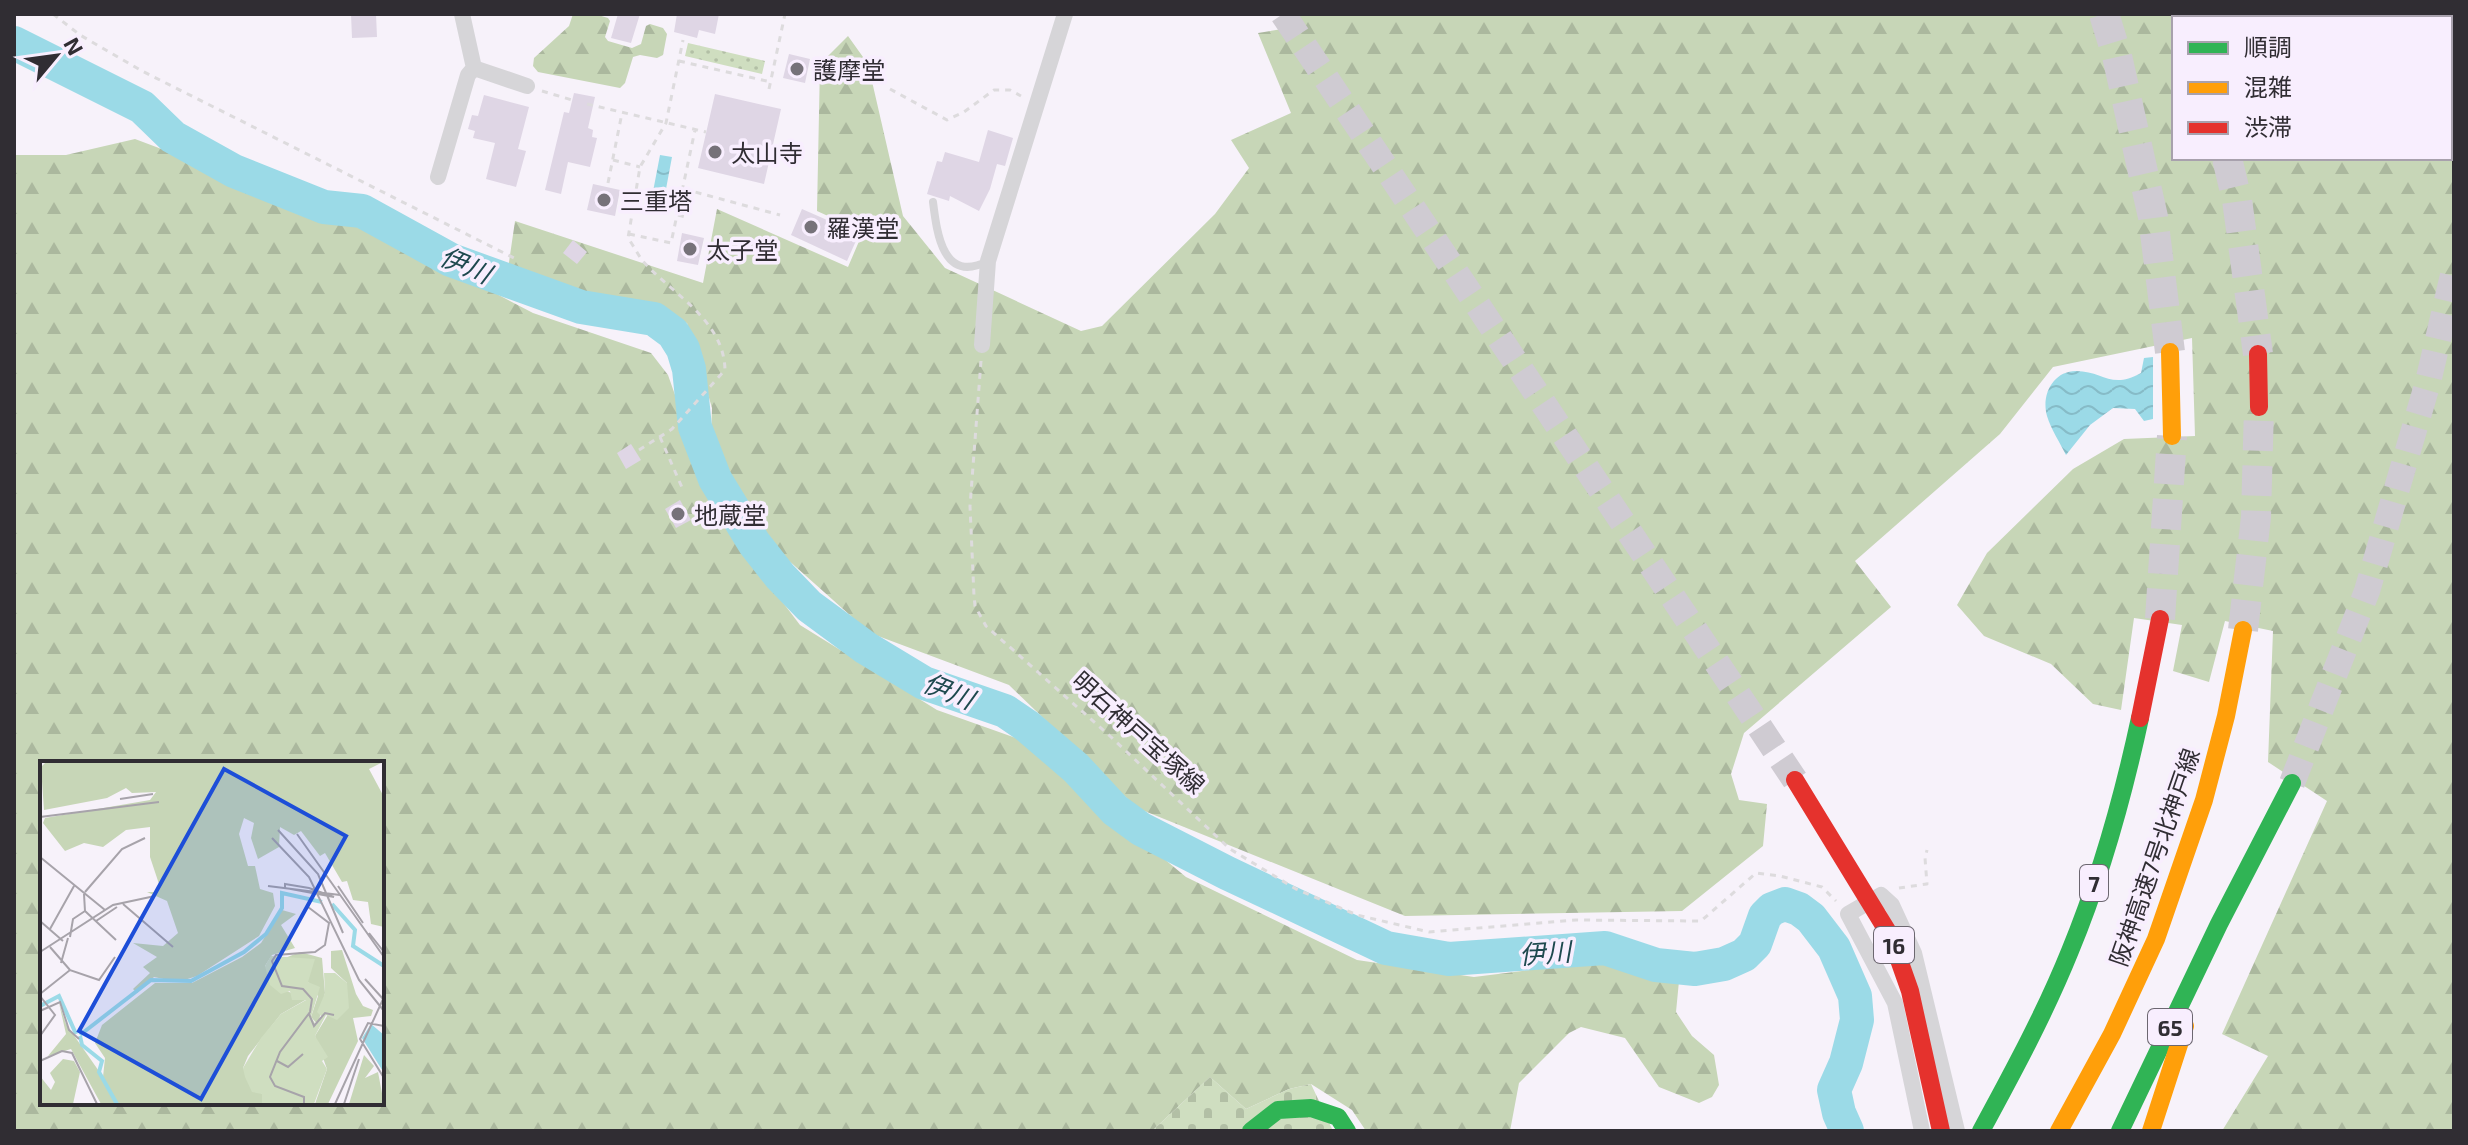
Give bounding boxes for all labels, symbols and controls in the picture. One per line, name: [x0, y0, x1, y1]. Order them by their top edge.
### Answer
north arrow: [16, 16, 96, 96]
legend: [2172, 16, 2452, 160]
text: 順調: [2244, 32, 2292, 61]
text: N: [59, 33, 90, 59]
place label: 護摩堂: [813, 55, 885, 84]
marker: 護摩堂: [788, 60, 806, 78]
text: 混雑: [2244, 72, 2292, 101]
text: 渋滞: [2244, 112, 2292, 141]
place label: 太山寺: [731, 138, 803, 167]
marker: 太山寺: [706, 143, 724, 161]
place label: 三重塔: [620, 186, 692, 215]
marker: 三重塔: [595, 191, 613, 209]
place label: 羅漢堂: [827, 213, 899, 242]
marker: 羅漢堂: [802, 218, 820, 236]
place label: 太子堂: [706, 235, 778, 264]
water label: 伊川: [436, 240, 499, 290]
marker: 太子堂: [681, 240, 699, 258]
place label: 地蔵堂: [694, 500, 766, 529]
marker: 地蔵堂: [669, 505, 687, 523]
street label: 明石神戸宝塚線: [1067, 665, 1211, 799]
water label: 伊川: [919, 666, 982, 715]
street label: 阪神高速7号北神戸線: [2103, 744, 2205, 970]
inset map: [40, 761, 384, 1105]
road number: 7: [2080, 865, 2108, 901]
road number: 16: [1874, 927, 1914, 963]
water label: 伊川: [1518, 935, 1575, 969]
road number: 65: [2148, 1009, 2192, 1045]

